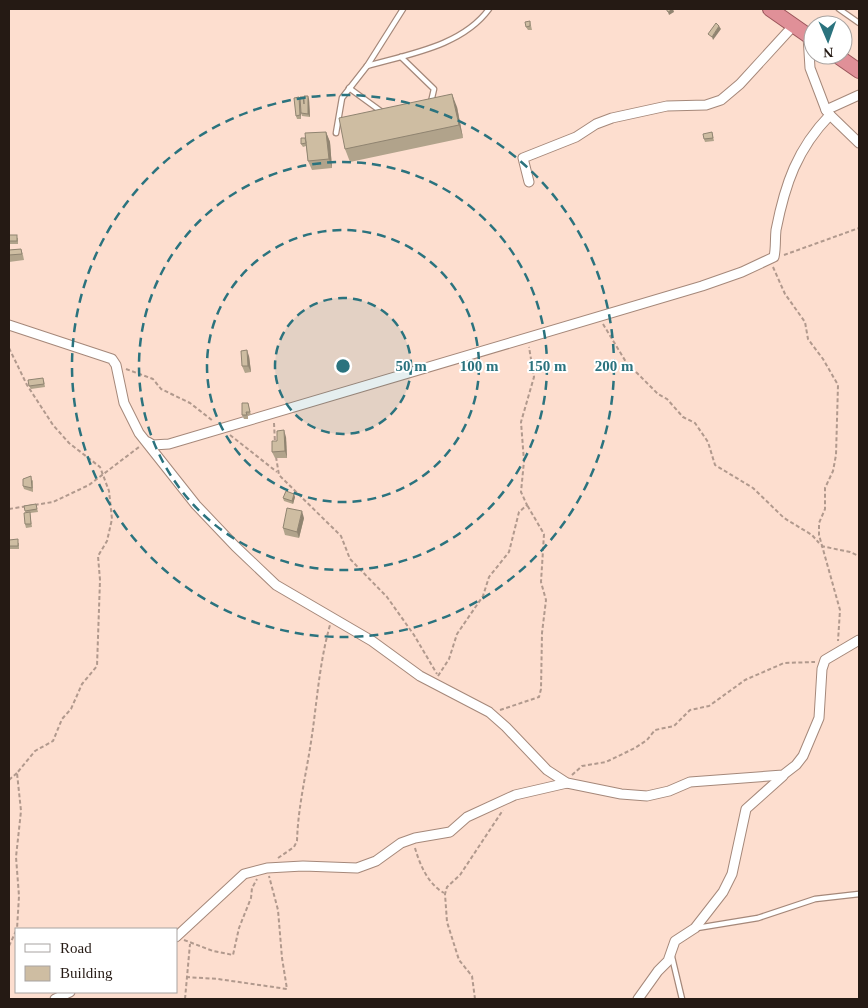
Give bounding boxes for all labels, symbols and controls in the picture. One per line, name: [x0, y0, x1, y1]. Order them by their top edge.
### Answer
north arrow: [803, 15, 853, 65]
text: N: [823, 45, 834, 60]
centre of rings: [334, 357, 352, 375]
text: 50 m: [395, 358, 427, 374]
text: 100 m: [460, 358, 499, 374]
text: 150 m: [528, 358, 567, 374]
text: 200 m: [595, 358, 634, 374]
legend: [15, 928, 178, 993]
text: Road: [60, 940, 92, 956]
text: Building: [60, 965, 113, 981]

